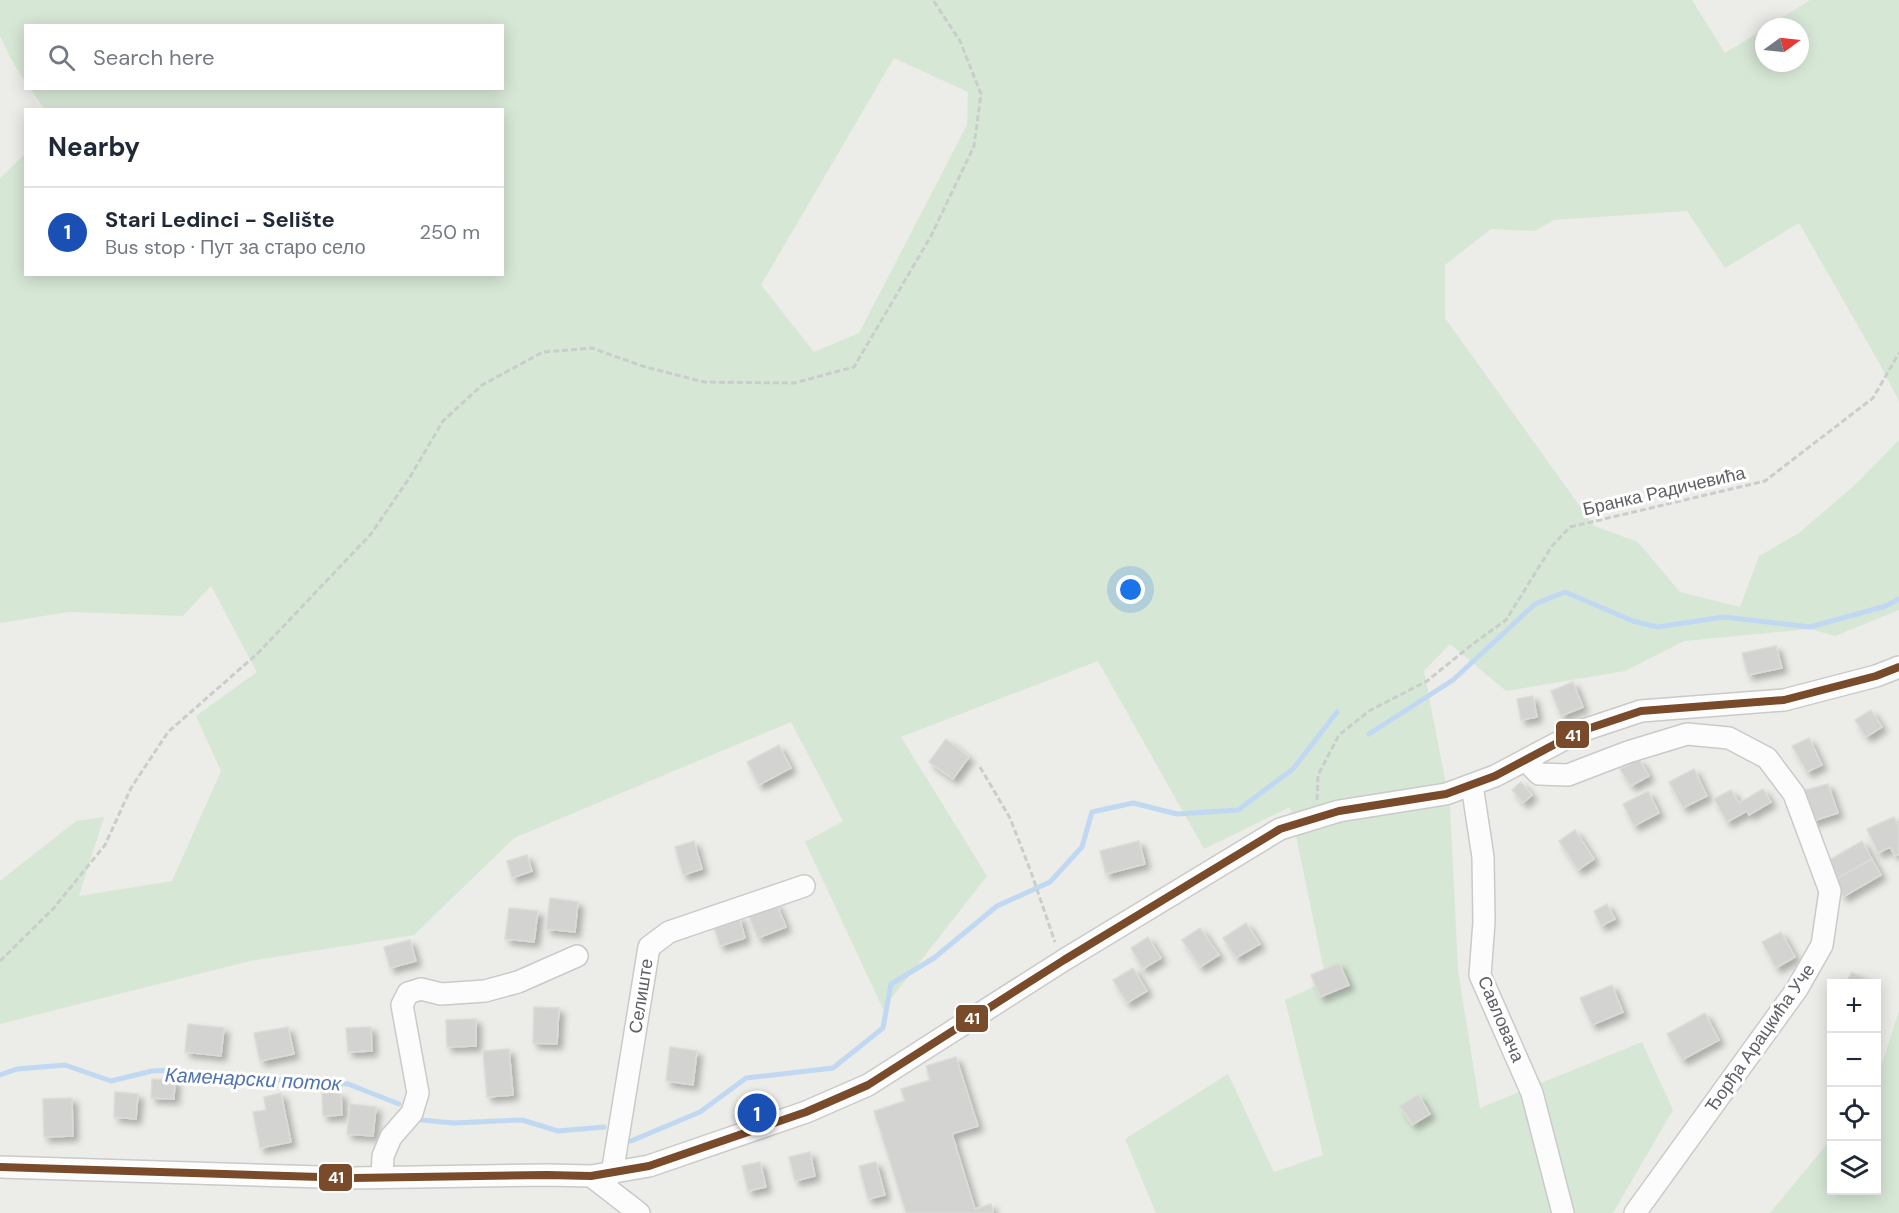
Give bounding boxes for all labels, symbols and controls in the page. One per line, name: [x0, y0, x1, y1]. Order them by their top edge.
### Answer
north arrow: [1755, 18, 1809, 72]
search box: [24, 24, 504, 90]
icon: search: [45, 41, 78, 74]
text: Search here: [93, 43, 214, 72]
text: Nearby: [48, 130, 140, 164]
text: Stari Ledinci - Selište: [105, 205, 335, 234]
text: 1: [64, 219, 71, 245]
text: 250 m: [419, 219, 480, 245]
text: Bus stop · Пут за старо село: [105, 234, 366, 260]
street label: Бранка Радичевића: [1580, 460, 1748, 521]
your location: [1116, 575, 1145, 604]
line badge: 41: [1555, 720, 1590, 749]
text: 41: [1565, 725, 1581, 746]
street label: Селиште: [623, 957, 659, 1035]
street label: Ђорђа Арацкића Уче: [1700, 959, 1820, 1117]
street label: Савловача: [1472, 972, 1530, 1067]
map controls: [1827, 979, 1881, 1195]
button: +: [1827, 979, 1881, 1033]
line badge: 41: [955, 1004, 989, 1033]
text: 41: [964, 1008, 980, 1029]
button: −: [1827, 1033, 1881, 1087]
water label: Каменарски поток: [164, 1061, 343, 1097]
button: locate: [1827, 1087, 1881, 1141]
pin: 1: [738, 1090, 777, 1136]
button: layers: [1827, 1141, 1881, 1195]
line badge: 41: [318, 1163, 353, 1192]
text: 41: [328, 1167, 344, 1188]

